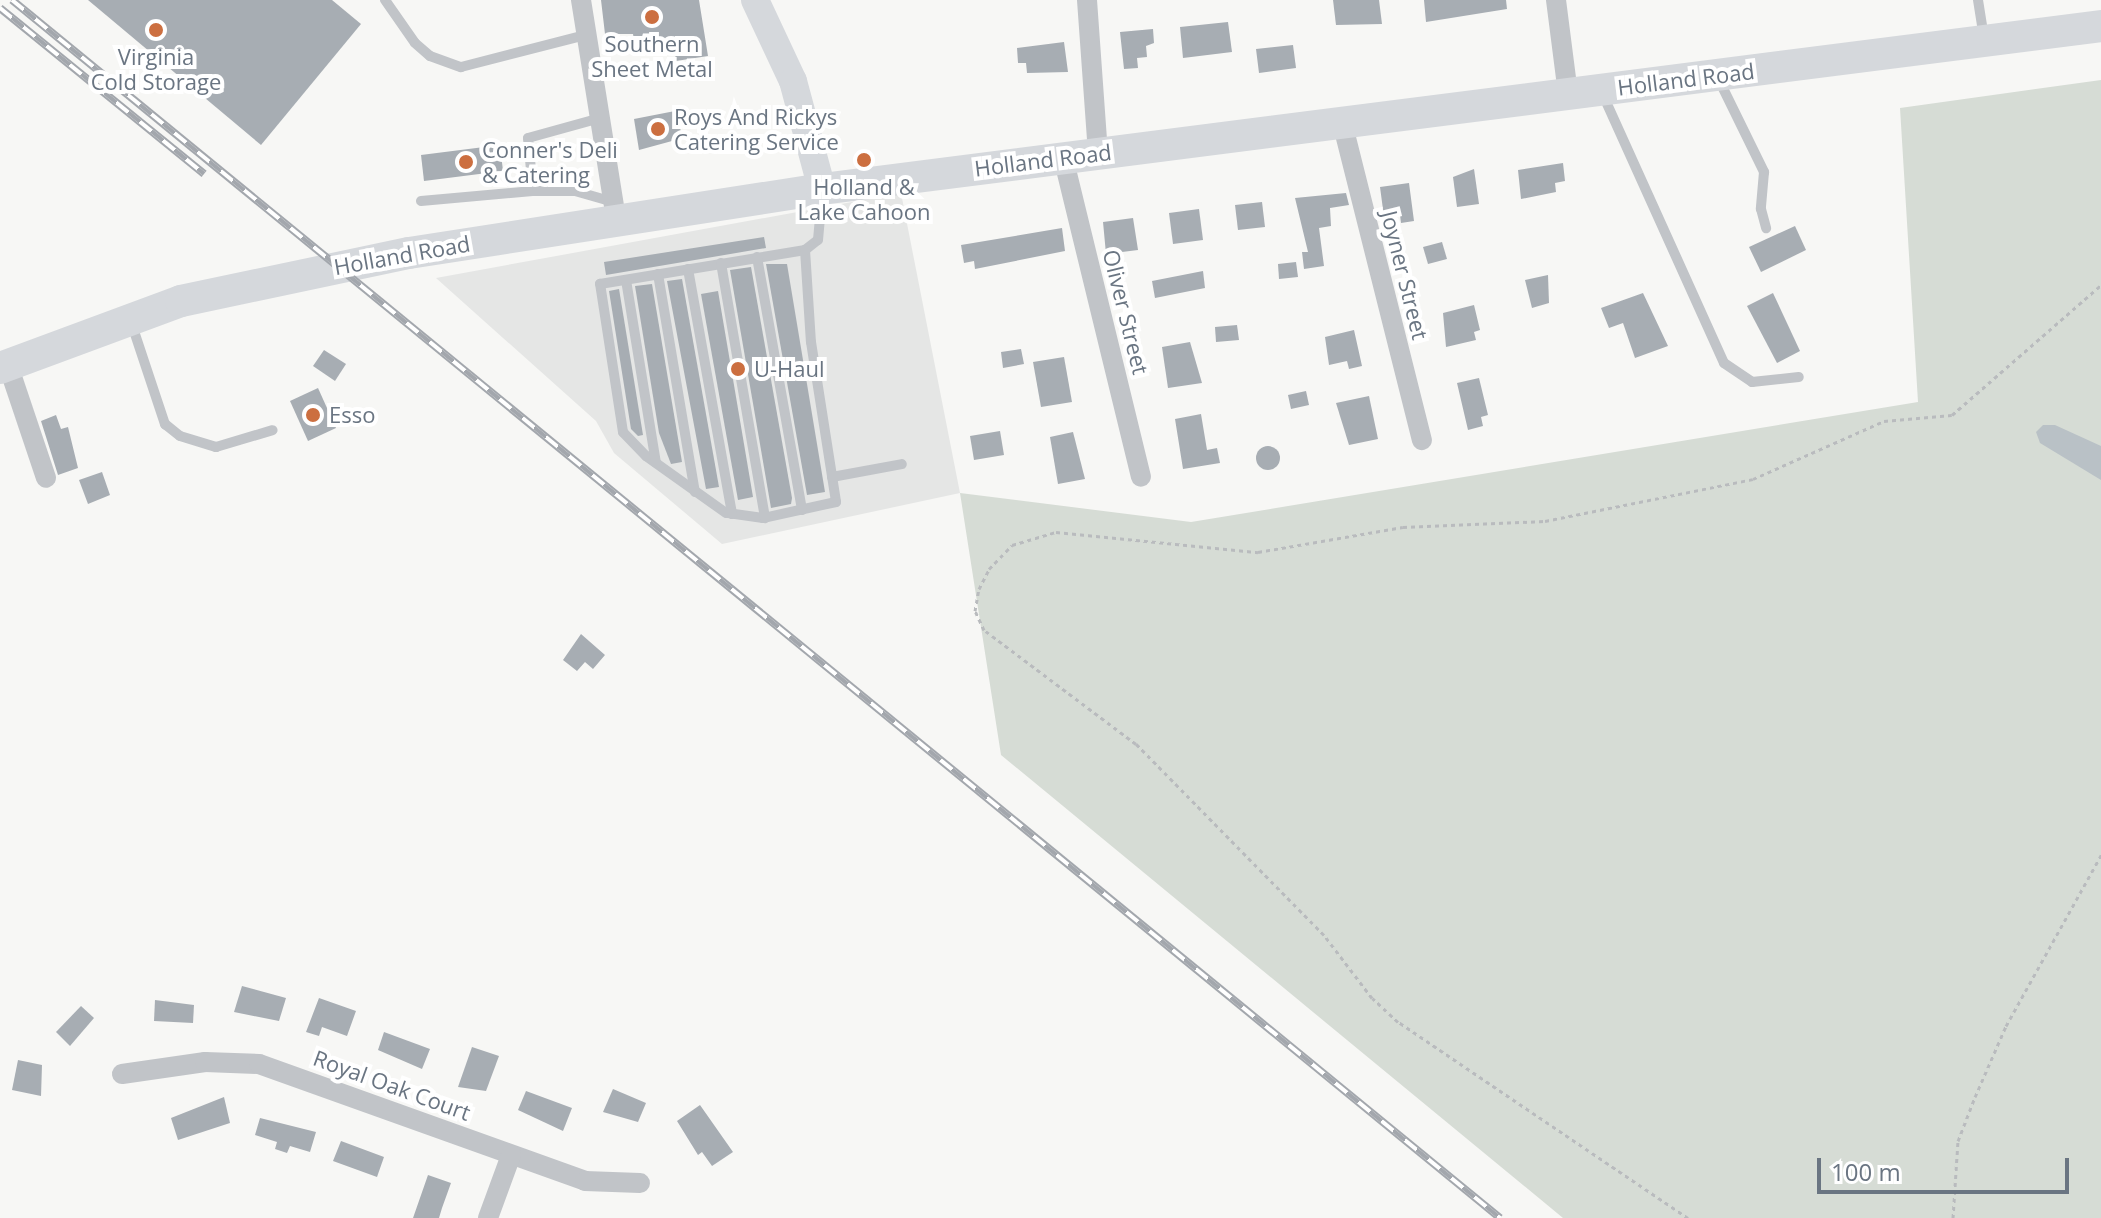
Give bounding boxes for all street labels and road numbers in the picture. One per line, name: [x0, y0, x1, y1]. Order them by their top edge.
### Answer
street label: Holland Road: [1616, 57, 1756, 101]
street label: Holland Road: [973, 138, 1113, 182]
street label: Joyner Street: [1376, 208, 1434, 342]
street label: Holland Road: [332, 230, 472, 280]
street label: Oliver Street: [1098, 247, 1154, 377]
street label: Royal Oak Court: [310, 1044, 474, 1126]

